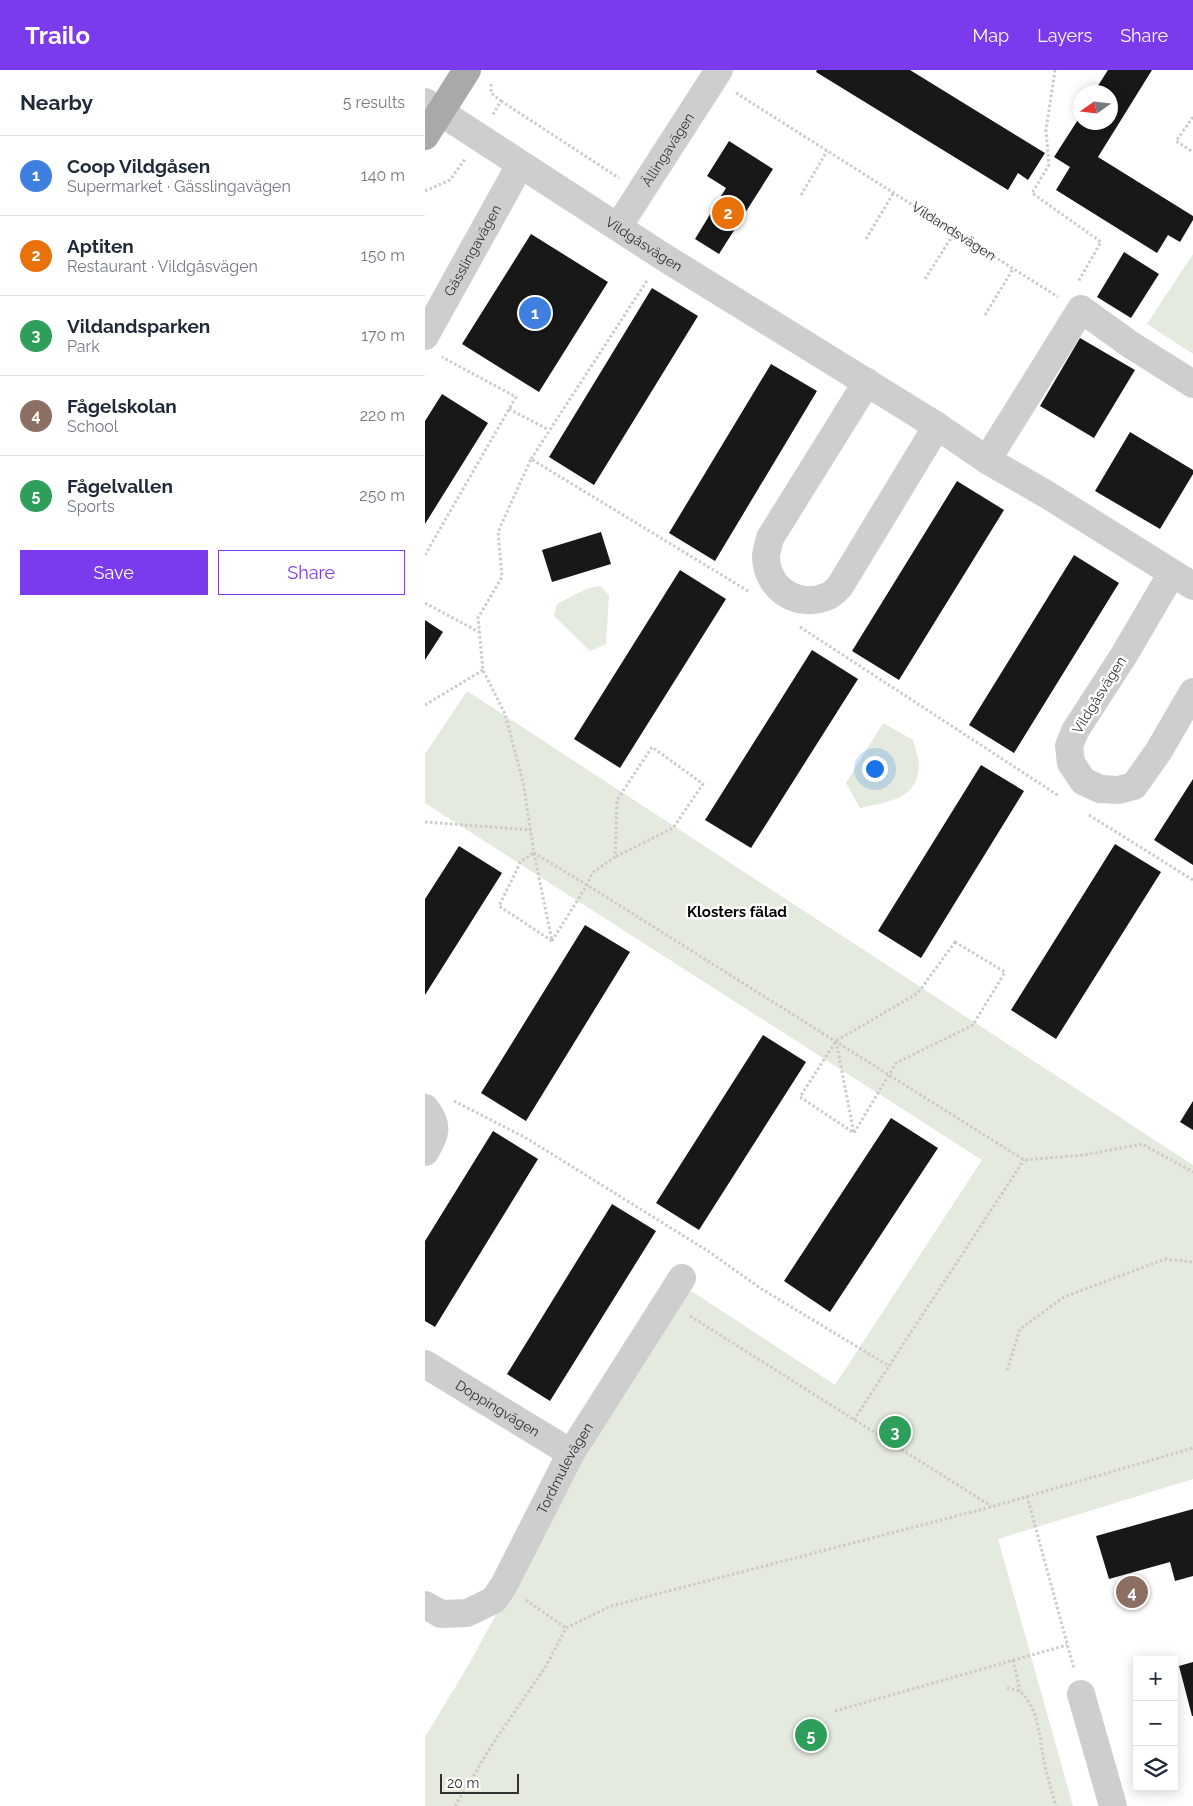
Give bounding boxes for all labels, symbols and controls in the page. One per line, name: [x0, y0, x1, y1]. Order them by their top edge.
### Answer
text: Trailo: [25, 21, 90, 50]
text: Map: [973, 25, 1009, 46]
text: Layers: [1037, 25, 1092, 46]
text: Share: [1120, 25, 1168, 46]
north arrow: [1073, 85, 1118, 130]
text: Nearby: [20, 90, 93, 115]
text: 5 results: [343, 93, 405, 112]
street label: Ällingavägen: [637, 110, 697, 189]
text: Coop Vildgåsen: [67, 155, 210, 177]
text: 1: [32, 166, 40, 185]
text: 140 m: [361, 166, 405, 185]
text: Supermarket · Gässlingavägen: [67, 177, 291, 196]
pin: 2: [712, 194, 744, 232]
street label: Vildandsvägen: [909, 199, 999, 264]
street label: Gässlingavägen: [441, 202, 504, 299]
street label: Vildgåsvägen: [603, 214, 685, 275]
text: Aptiten: [67, 235, 134, 257]
text: 2: [31, 246, 41, 265]
text: 150 m: [361, 246, 405, 265]
text: Restaurant · Vildgåsvägen: [67, 257, 258, 276]
pin: 1: [519, 294, 551, 332]
text: Vildandsparken: [67, 315, 210, 337]
text: 3: [32, 326, 40, 345]
text: 170 m: [361, 326, 405, 345]
text: Park: [67, 337, 100, 356]
text: Fågelskolan: [67, 395, 177, 417]
text: 4: [31, 406, 41, 425]
text: 220 m: [360, 406, 405, 425]
text: School: [67, 417, 118, 436]
text: Fågelvallen: [67, 475, 173, 497]
text: 5: [32, 486, 40, 505]
text: 250 m: [359, 486, 405, 505]
text: Sports: [67, 497, 115, 516]
button: Save: [20, 550, 208, 595]
button: Share: [218, 550, 405, 595]
street label: Vildgåsvägen: [1069, 653, 1129, 737]
your location: [862, 756, 888, 782]
district label: Klosters fälad: [687, 903, 787, 921]
street label: Doppingvägen: [453, 1377, 543, 1440]
pin: 3: [879, 1413, 911, 1451]
street label: Tordmulevägen: [533, 1420, 596, 1517]
pin: 4: [1116, 1573, 1148, 1611]
map controls: [1133, 1656, 1178, 1791]
button: +: [1133, 1656, 1178, 1701]
button: −: [1133, 1701, 1178, 1746]
pin: 5: [795, 1716, 827, 1754]
button: layers: [1133, 1746, 1178, 1791]
scale bar: [440, 1771, 519, 1794]
text: 20 m: [447, 1775, 479, 1791]

